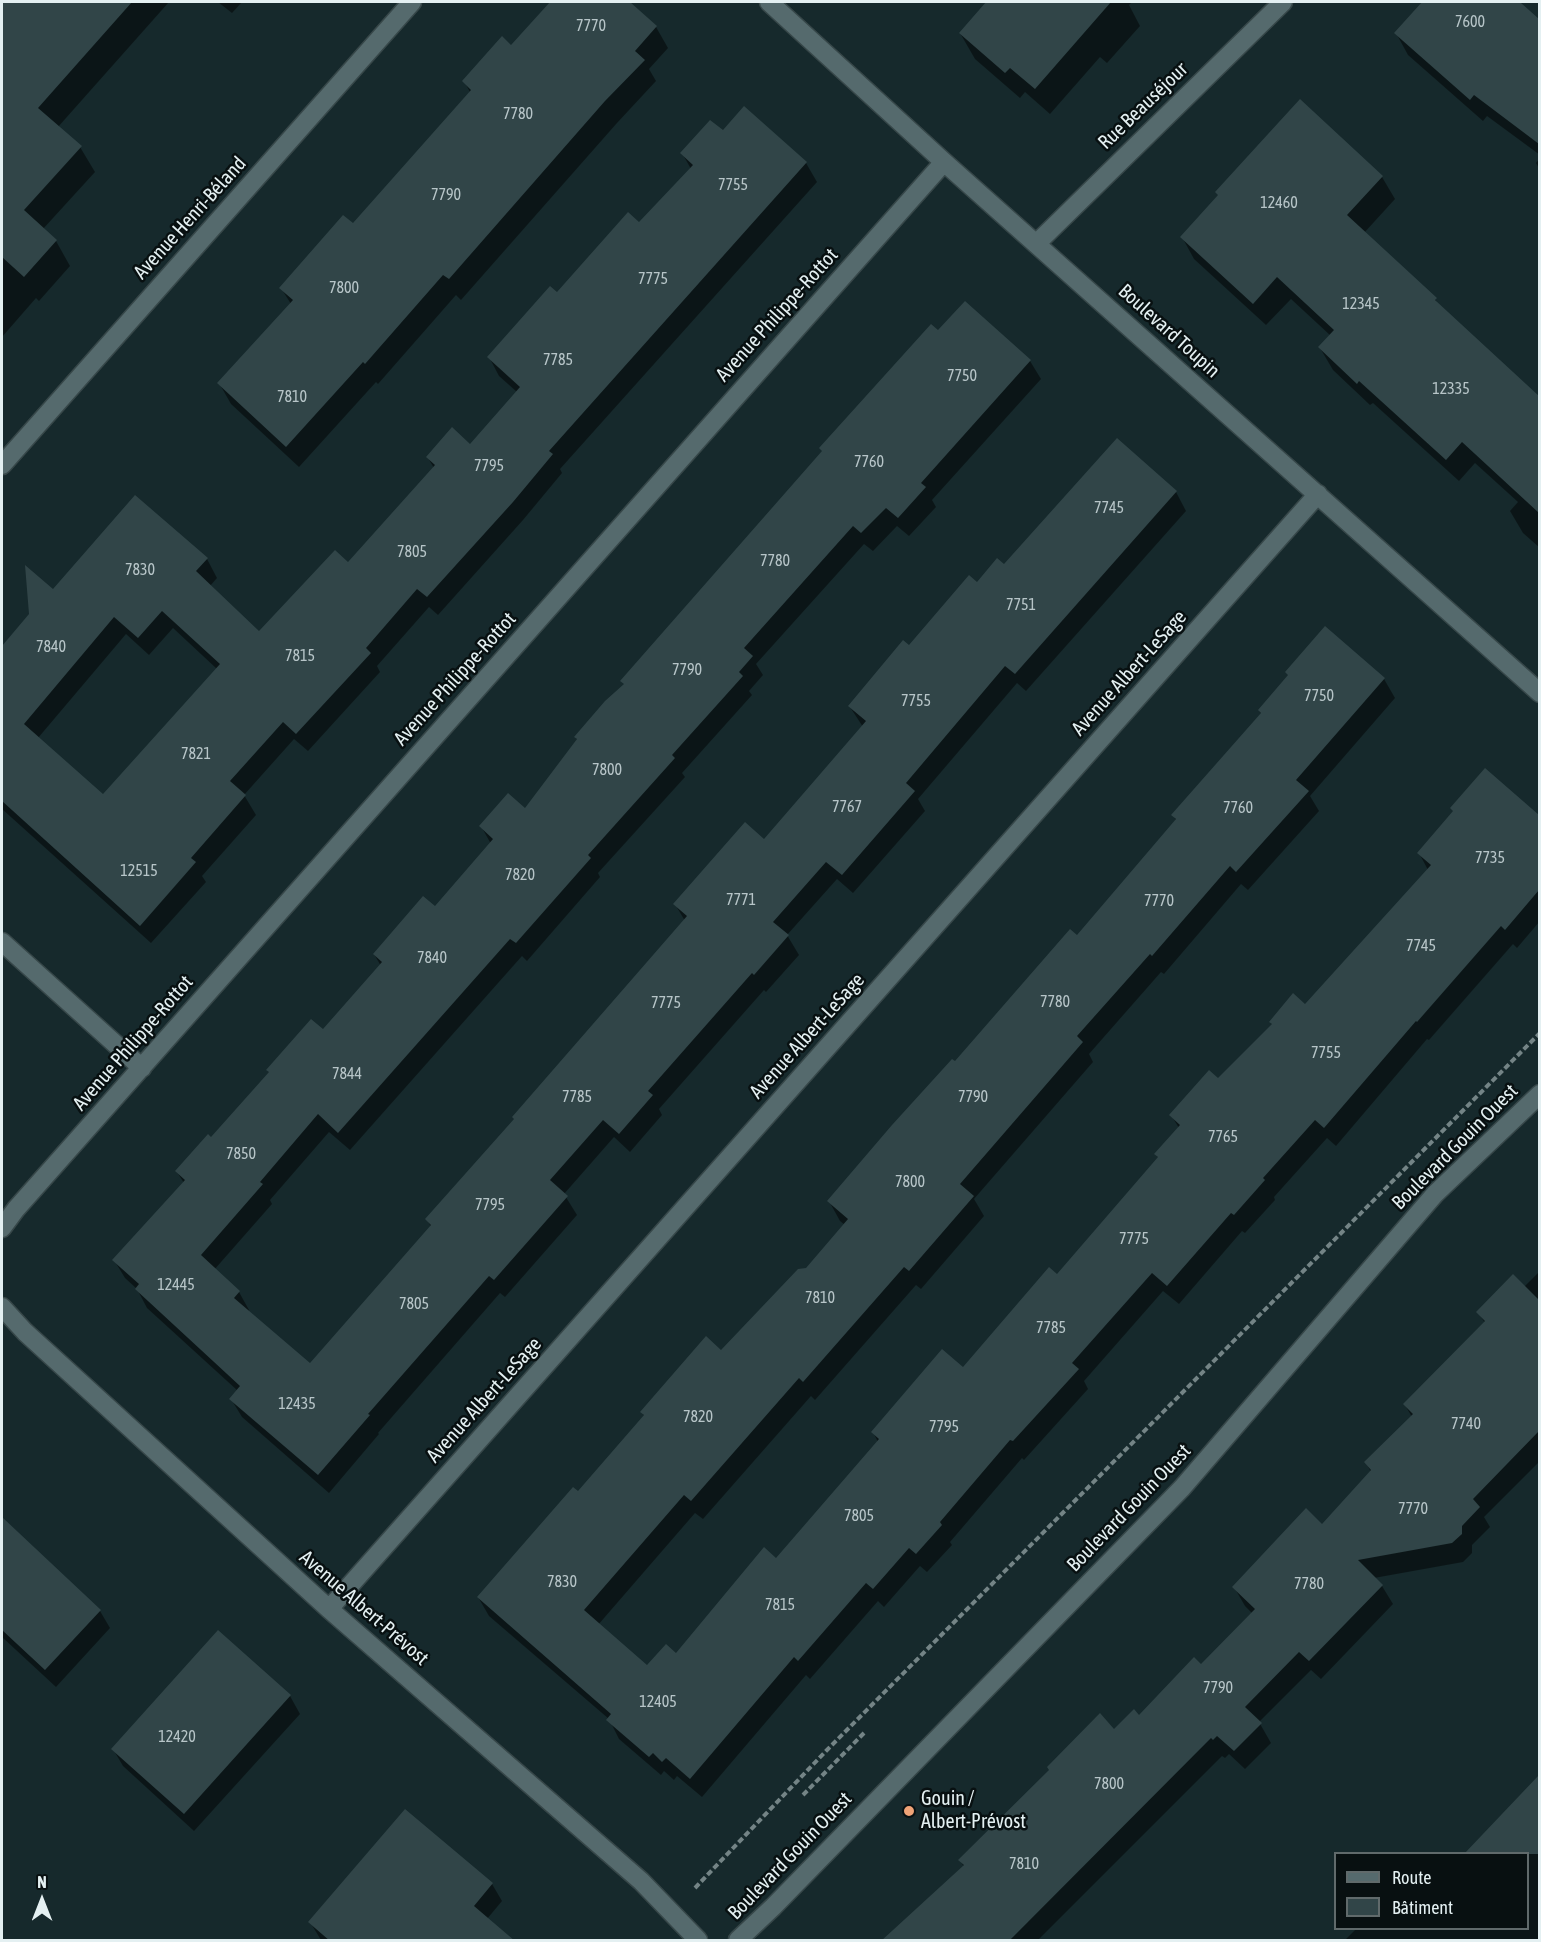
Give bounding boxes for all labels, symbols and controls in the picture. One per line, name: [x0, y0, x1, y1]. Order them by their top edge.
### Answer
house number: 7600: [1455, 12, 1485, 32]
house number: 7770: [576, 16, 606, 36]
street label: Rue Beauséjour: [1093, 58, 1193, 154]
house number: 7780: [503, 104, 533, 124]
street label: Avenue Henri-Béland: [129, 152, 251, 284]
house number: 7755: [718, 175, 748, 195]
house number: 7790: [431, 185, 461, 205]
house number: 12460: [1260, 193, 1298, 213]
street label: Avenue Philippe-Rottot: [711, 243, 843, 387]
house number: 7775: [638, 269, 668, 289]
house number: 7800: [329, 278, 359, 298]
street label: Boulevard Toupin: [1113, 279, 1225, 383]
house number: 12345: [1342, 294, 1380, 314]
house number: 7785: [543, 350, 573, 370]
house number: 7750: [947, 366, 977, 386]
house number: 12335: [1432, 379, 1470, 399]
house number: 7810: [277, 387, 307, 407]
house number: 7760: [854, 452, 884, 472]
house number: 7795: [474, 456, 504, 476]
house number: 7745: [1094, 498, 1124, 518]
house number: 7805: [397, 542, 427, 562]
house number: 7780: [760, 551, 790, 571]
house number: 7830: [125, 560, 155, 580]
house number: 7751: [1006, 595, 1036, 615]
street label: Avenue Albert-LeSage: [1067, 606, 1191, 740]
street label: Avenue Philippe-Rottot: [389, 607, 521, 751]
house number: 7840: [36, 637, 66, 657]
house number: 7815: [285, 646, 315, 666]
house number: 7790: [672, 660, 702, 680]
house number: 7750: [1304, 686, 1334, 706]
house number: 7755: [901, 691, 931, 711]
house number: 7821: [181, 744, 211, 764]
house number: 7800: [592, 760, 622, 780]
house number: 7767: [832, 797, 862, 817]
house number: 7760: [1223, 798, 1253, 818]
house number: 7735: [1475, 848, 1505, 868]
house number: 12515: [120, 861, 158, 881]
house number: 7820: [505, 865, 535, 885]
house number: 7771: [726, 890, 756, 910]
house number: 7770: [1144, 891, 1174, 911]
house number: 7745: [1406, 936, 1436, 956]
house number: 7840: [417, 948, 447, 968]
street label: Avenue Albert-LeSage: [745, 969, 869, 1103]
street label: Avenue Philippe-Rottot: [68, 971, 198, 1115]
house number: 7780: [1040, 992, 1070, 1012]
house number: 7775: [651, 993, 681, 1013]
house number: 7755: [1311, 1043, 1341, 1063]
house number: 7844: [332, 1064, 362, 1084]
street label: Boulevard Gouin Ouest: [1387, 1079, 1523, 1215]
house number: 7785: [562, 1087, 592, 1107]
house number: 7790: [958, 1087, 988, 1107]
house number: 7765: [1208, 1127, 1238, 1147]
house number: 7850: [226, 1144, 256, 1164]
house number: 7800: [895, 1172, 925, 1192]
house number: 7795: [475, 1195, 505, 1215]
house number: 7775: [1119, 1229, 1149, 1249]
house number: 12445: [157, 1275, 195, 1295]
house number: 7810: [805, 1288, 835, 1308]
house number: 7805: [399, 1294, 429, 1314]
house number: 7785: [1036, 1318, 1066, 1338]
street label: Avenue Albert-LeSage: [422, 1333, 546, 1467]
house number: 12435: [278, 1394, 316, 1414]
house number: 7820: [683, 1407, 713, 1427]
house number: 7740: [1451, 1414, 1481, 1434]
house number: 7795: [929, 1417, 959, 1437]
street label: Boulevard Gouin Ouest: [1062, 1439, 1196, 1577]
house number: 7770: [1398, 1499, 1428, 1519]
house number: 7805: [844, 1506, 874, 1526]
street label: Avenue Albert-Prévost: [295, 1545, 433, 1671]
house number: 7830: [547, 1572, 577, 1592]
house number: 7780: [1294, 1574, 1324, 1594]
house number: 7815: [765, 1595, 795, 1615]
house number: 7790: [1203, 1678, 1233, 1698]
house number: 12405: [639, 1692, 677, 1712]
house number: 12420: [158, 1727, 196, 1747]
house number: 7800: [1094, 1774, 1124, 1794]
street label: Boulevard Gouin Ouest: [723, 1787, 857, 1925]
place label: Gouin / Albert-Prévost: [921, 1787, 1026, 1834]
marker: Gouin / Albert-Prévost: [902, 1804, 916, 1818]
legend: [1334, 1852, 1529, 1930]
house number: 7810: [1009, 1854, 1039, 1874]
text: Route: [1392, 1867, 1431, 1888]
north arrow: [12, 1870, 72, 1930]
text: N: [37, 1873, 47, 1891]
text: Bâtiment: [1392, 1897, 1453, 1918]

